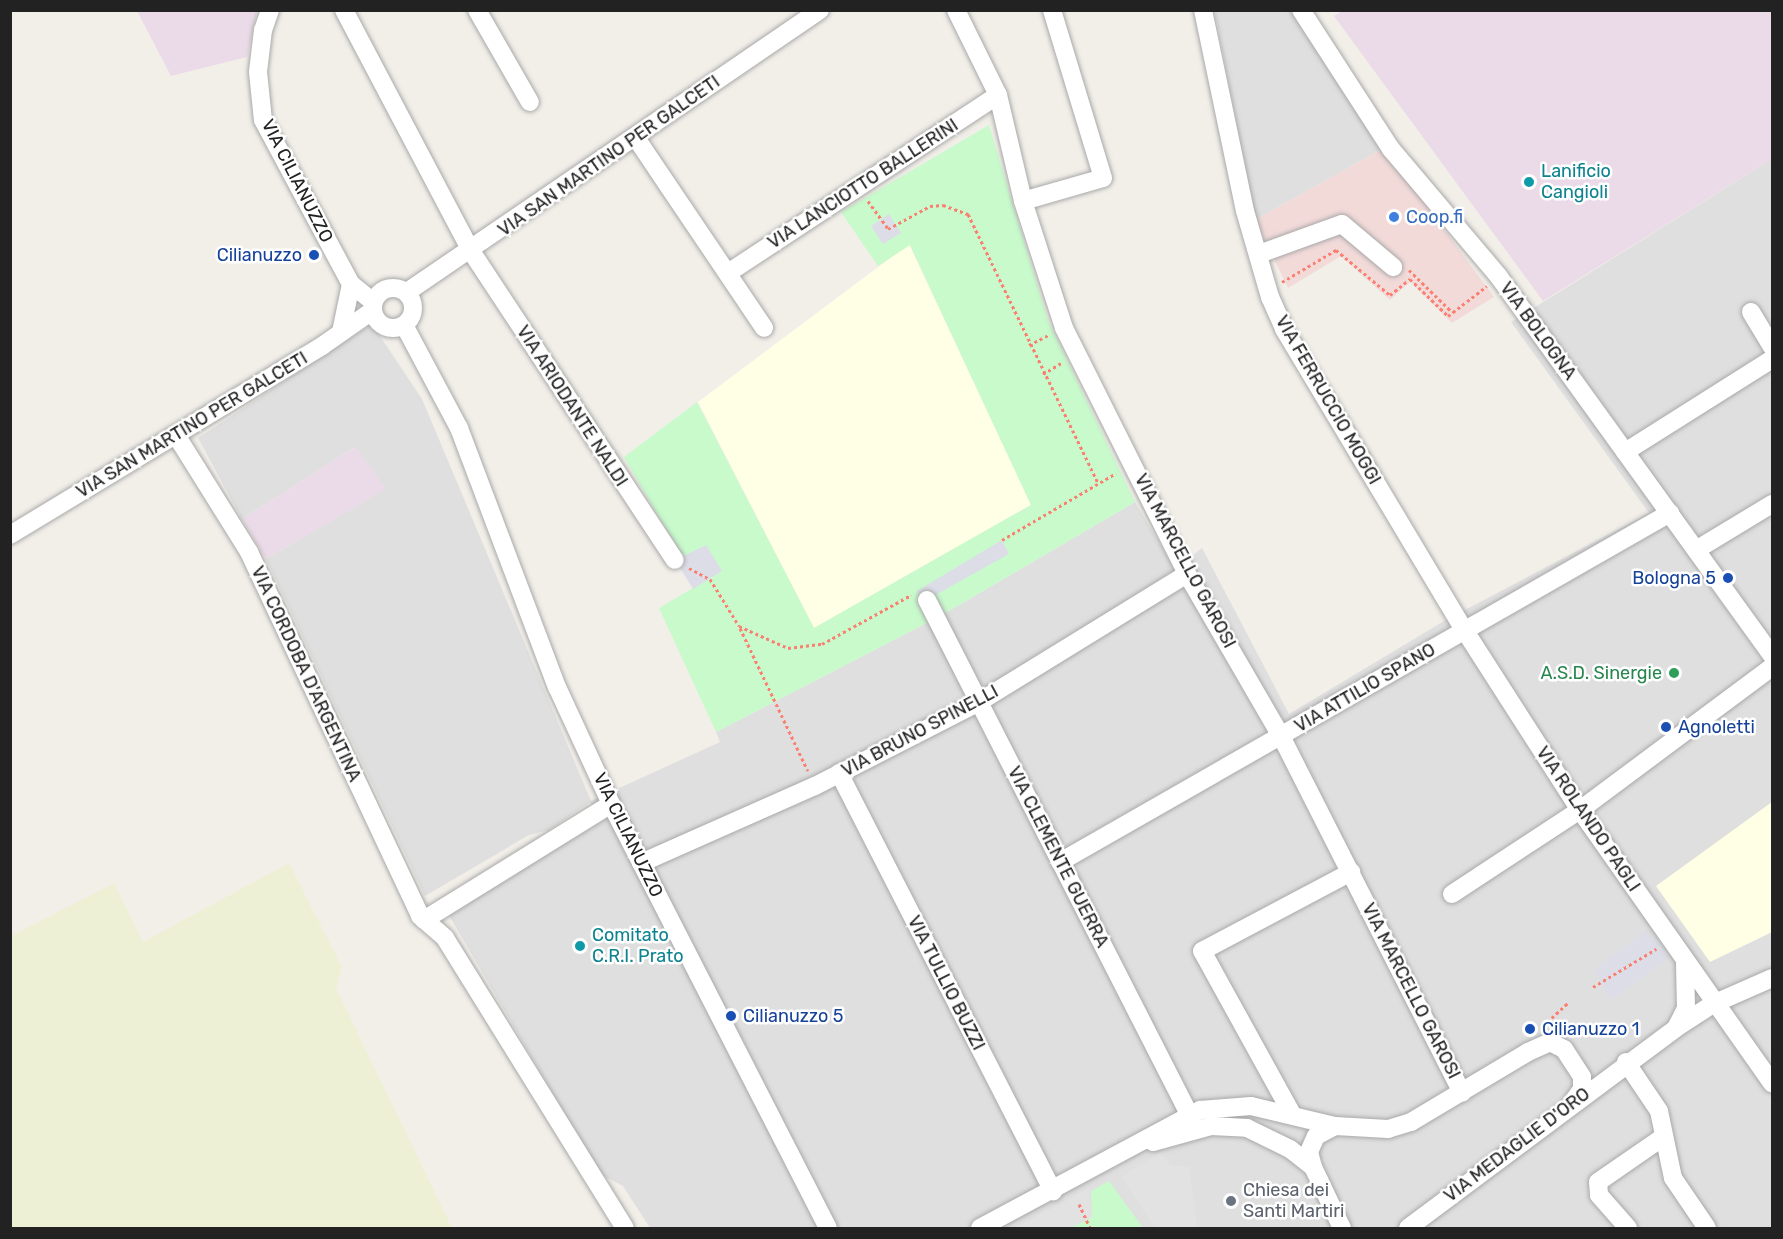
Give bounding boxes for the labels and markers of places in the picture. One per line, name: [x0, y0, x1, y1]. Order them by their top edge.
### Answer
place label: Lanificio Cangioli: [1541, 161, 1611, 204]
marker: Lanificio Cangioli: [1522, 175, 1536, 189]
place label: Coop.fi: [1406, 206, 1463, 228]
marker: Coop.fi: [1387, 210, 1401, 224]
place label: Cilianuzzo: [217, 244, 302, 266]
marker: Cilianuzzo: [307, 248, 321, 262]
place label: Bologna 5: [1632, 567, 1716, 589]
marker: Bologna 5: [1721, 571, 1735, 585]
place label: A.S.D. Sinergie: [1540, 662, 1662, 684]
marker: A.S.D. Sinergie: [1667, 666, 1681, 680]
place label: Agnoletti: [1678, 716, 1755, 738]
marker: Agnoletti: [1659, 720, 1673, 734]
place label: Comitato C.R.I. Prato: [592, 925, 684, 968]
marker: Comitato C.R.I. Prato: [573, 939, 587, 953]
place label: Cilianuzzo 5: [743, 1005, 843, 1027]
marker: Cilianuzzo 5: [724, 1009, 738, 1023]
place label: Cilianuzzo 1: [1542, 1018, 1639, 1040]
marker: Cilianuzzo 1: [1523, 1022, 1537, 1036]
place label: Chiesa dei Santi Martiri: [1243, 1180, 1344, 1222]
marker: Chiesa dei Santi Martiri: [1224, 1194, 1238, 1208]

